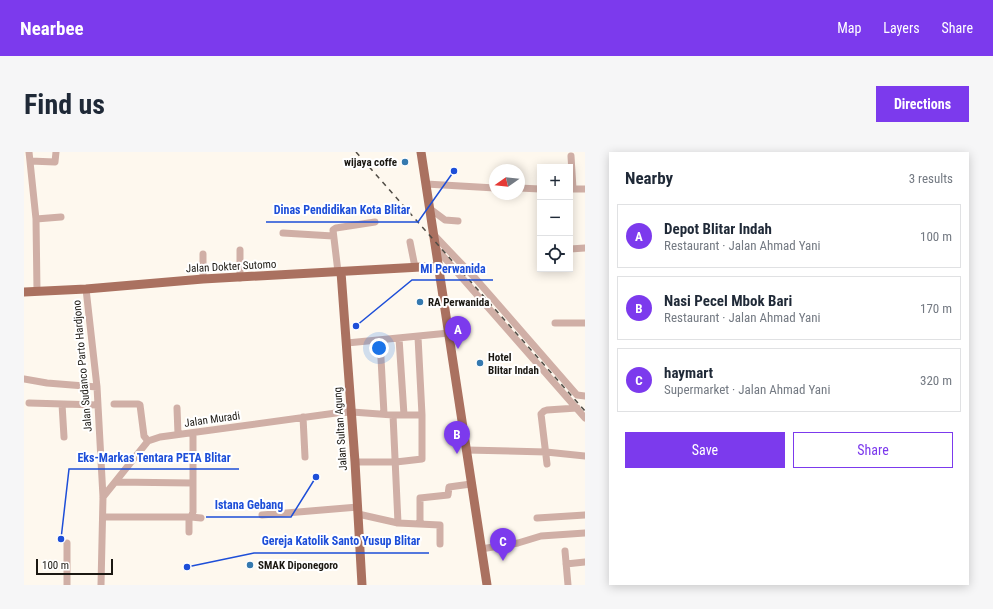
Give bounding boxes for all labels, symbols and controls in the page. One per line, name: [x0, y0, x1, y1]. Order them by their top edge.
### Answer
text: Nearbee: [20, 17, 84, 40]
text: Map: [837, 20, 861, 36]
text: Layers: [883, 20, 920, 36]
text: Share: [942, 20, 973, 36]
button: Directions: [876, 86, 969, 122]
text: Find us: [24, 88, 105, 121]
place label: wijaya coffe: [344, 156, 397, 169]
marker: wijaya coffe: [400, 157, 410, 167]
north arrow: [489, 164, 525, 200]
map controls: [537, 164, 573, 272]
button: +: [537, 164, 573, 200]
text: Nearby: [625, 168, 673, 188]
text: 3 results: [909, 171, 953, 186]
callout: Dinas Pendidikan Kota Blitar: [266, 198, 418, 222]
button: −: [537, 200, 573, 236]
text: Dinas Pendidikan Kota Blitar: [274, 203, 410, 217]
text: Depot Blitar Indah: [664, 220, 772, 238]
text: A: [635, 229, 643, 244]
text: 100 m: [920, 229, 952, 244]
button: locate: [537, 236, 573, 272]
text: Restaurant · Jalan Ahmad Yani: [664, 238, 821, 253]
callout: MI Perwanida: [412, 256, 493, 280]
street label: Jalan Dokter Sutomo: [185, 258, 277, 275]
text: MI Perwanida: [420, 262, 486, 276]
text: Nasi Pecel Mbok Bari: [664, 292, 792, 310]
place label: RA Perwanida: [428, 296, 489, 309]
marker: RA Perwanida: [415, 297, 425, 307]
street label: Jalan Sudanco Parto Hardjono: [70, 299, 95, 432]
text: B: [635, 301, 643, 316]
text: 170 m: [920, 301, 952, 316]
text: Restaurant · Jalan Ahmad Yani: [664, 310, 821, 325]
pin: A: [445, 316, 471, 349]
your location: [369, 338, 389, 358]
place label: Hotel Blitar Indah: [488, 351, 539, 377]
marker: Hotel Blitar Indah: [475, 358, 485, 368]
text: haymart: [664, 364, 713, 382]
text: C: [635, 373, 643, 388]
text: 320 m: [920, 373, 952, 388]
text: Supermarket · Jalan Ahmad Yani: [664, 382, 830, 397]
street label: Jalan Sultan Agung: [331, 387, 350, 471]
street label: Jalan Muradi: [183, 409, 241, 430]
pin: B: [444, 421, 470, 454]
button: Save: [625, 432, 785, 468]
button: Share: [793, 432, 953, 468]
callout: Eks-Markas Tentara PETA Blitar: [69, 445, 239, 469]
text: Eks-Markas Tentara PETA Blitar: [77, 451, 231, 465]
callout: Istana Gebang: [206, 493, 291, 517]
text: Istana Gebang: [215, 498, 283, 512]
pin: C: [490, 528, 516, 561]
callout: Gereja Katolik Santo Yusup Blitar: [254, 529, 429, 553]
text: Gereja Katolik Santo Yusup Blitar: [262, 534, 420, 548]
scale bar: [36, 557, 113, 576]
text: 100 m: [42, 559, 69, 572]
place label: SMAK Diponegoro: [258, 559, 339, 572]
marker: SMAK Diponegoro: [245, 560, 255, 570]

